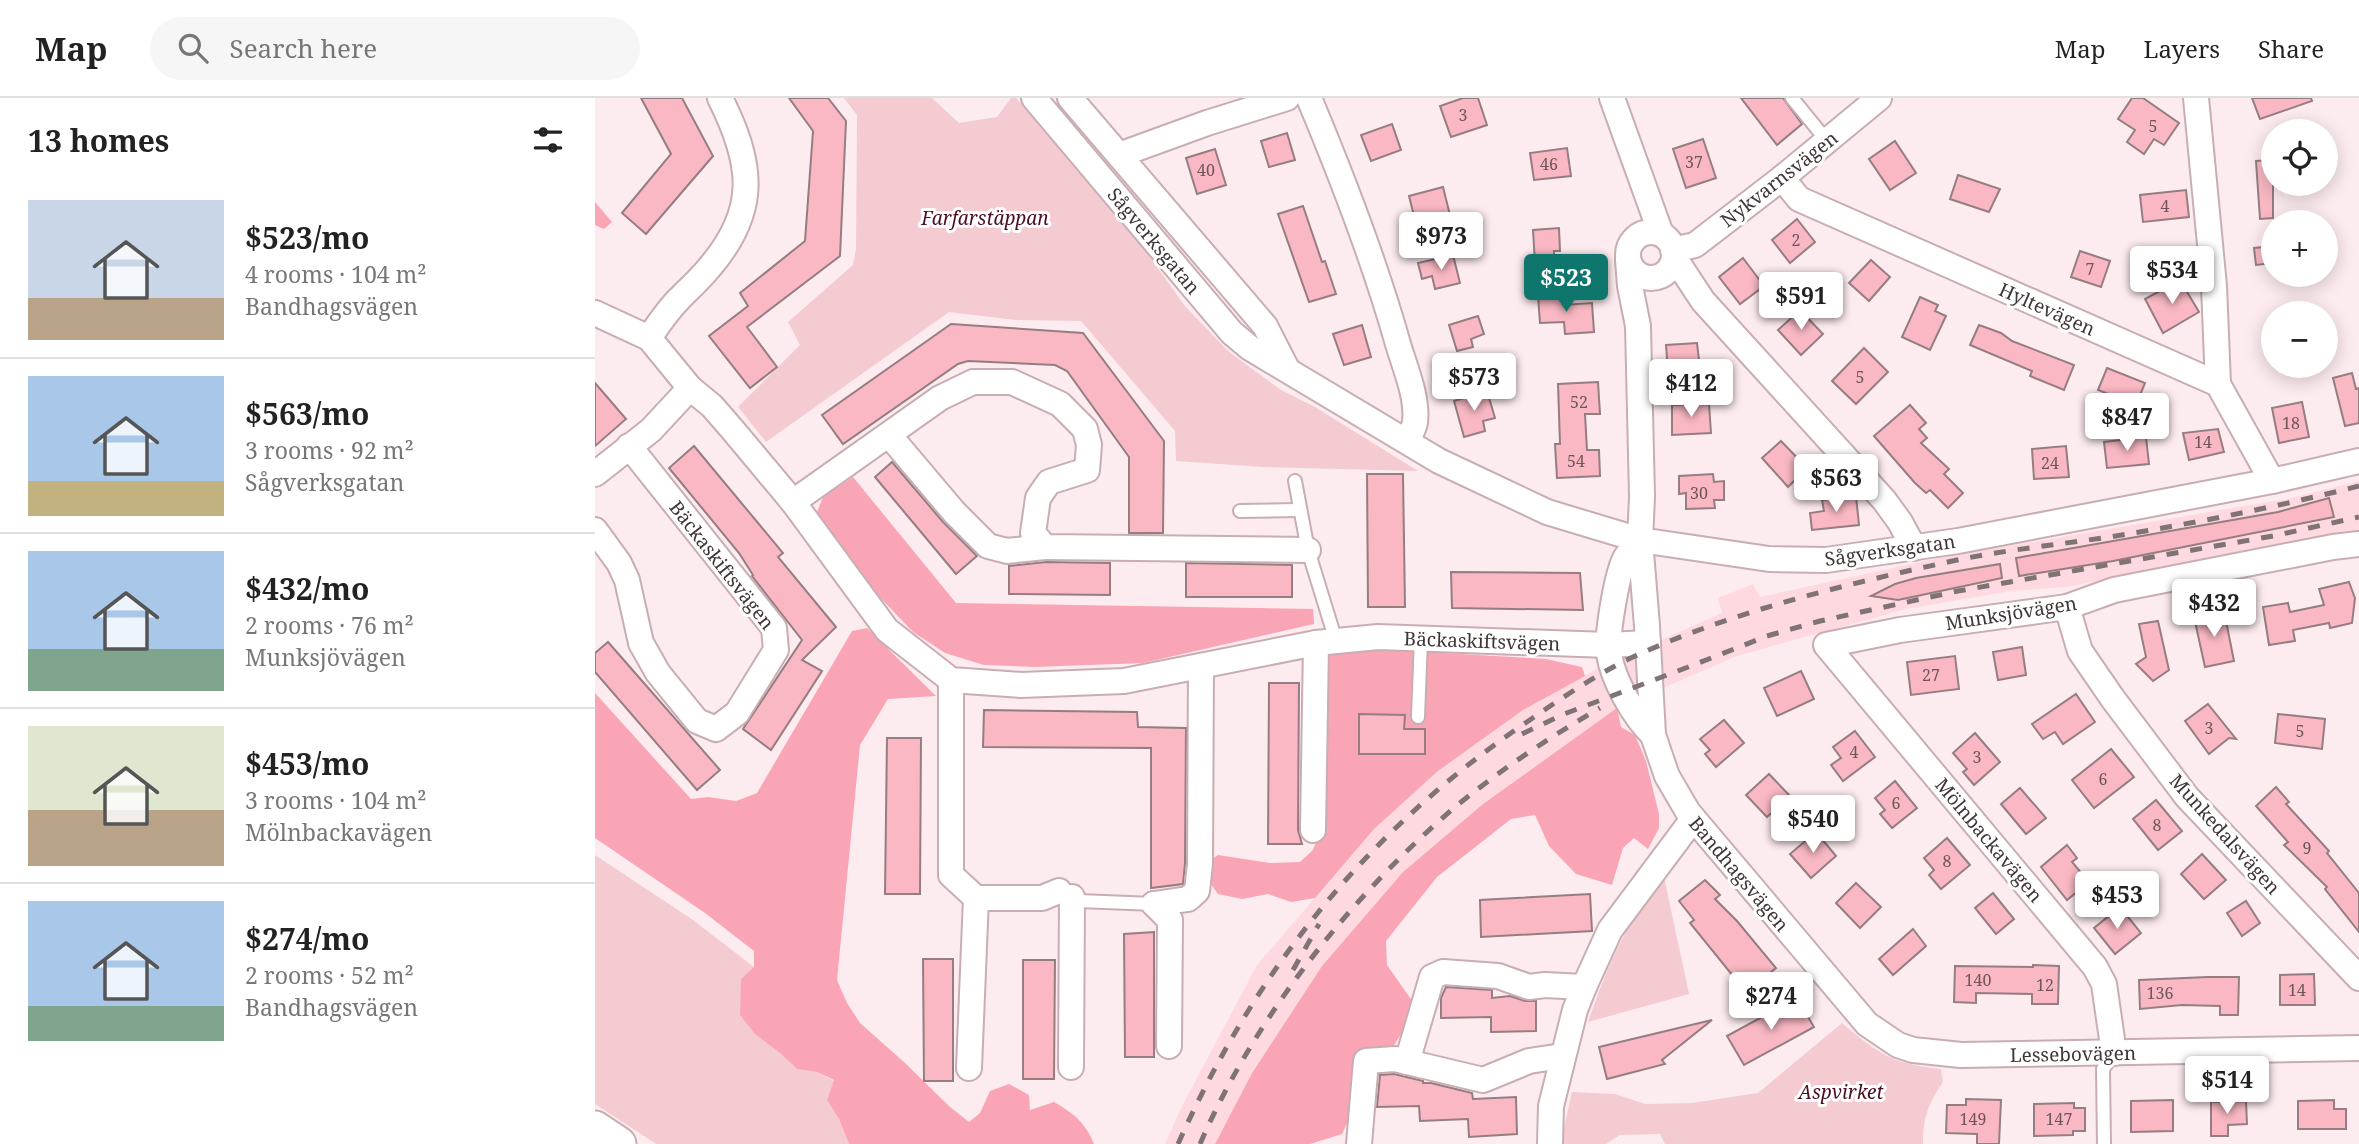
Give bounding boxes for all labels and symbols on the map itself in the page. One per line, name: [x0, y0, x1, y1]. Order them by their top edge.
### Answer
house number: 3: [1459, 104, 1468, 126]
house number: 5: [2149, 115, 2157, 137]
street label: Nykvarnsvägen: [1715, 125, 1843, 233]
house number: 37: [1685, 151, 1703, 173]
house number: 46: [1540, 153, 1558, 175]
house number: 40: [1197, 159, 1215, 181]
street label: Sågverksgatan: [1102, 182, 1206, 300]
house number: 4: [2161, 195, 2170, 217]
park label: Farfarstäppan: [920, 205, 1049, 231]
pin: $973: [1400, 212, 1482, 272]
house number: 2: [1792, 229, 1800, 251]
pin: $534: [2131, 246, 2213, 306]
pin: $523: [1525, 254, 1607, 314]
house number: 7: [2086, 258, 2095, 280]
pin: $591: [1760, 272, 1842, 332]
street label: Hyltevägen: [1995, 276, 2099, 342]
pin: $573: [1433, 354, 1515, 413]
pin: $412: [1650, 360, 1732, 419]
house number: 5: [1856, 366, 1864, 388]
house number: 52: [1570, 391, 1588, 413]
pin: $847: [2086, 394, 2168, 453]
house number: 18: [2282, 412, 2300, 434]
house number: 14: [2194, 431, 2212, 453]
house number: 54: [1567, 450, 1585, 472]
house number: 24: [2041, 452, 2059, 474]
pin: $563: [1795, 454, 1877, 514]
house number: 30: [1690, 482, 1708, 504]
street label: Bäckaskiftsvägen: [664, 495, 780, 635]
street label: Sågverksgatan: [1823, 528, 1957, 572]
pin: $432: [2173, 580, 2255, 639]
street label: Munksjövägen: [1943, 590, 2079, 636]
street label: Bäckaskiftsvägen: [1403, 625, 1561, 657]
house number: 27: [1922, 664, 1940, 686]
house number: 3: [2205, 717, 2214, 739]
house number: 5: [2296, 720, 2304, 742]
house number: 4: [1850, 741, 1859, 763]
house number: 3: [1973, 746, 1982, 768]
house number: 6: [2099, 768, 2108, 790]
street label: Munkedalsvägen: [2164, 768, 2286, 900]
street label: Mölnbackavägen: [1929, 772, 2049, 908]
house number: 6: [1892, 792, 1901, 814]
pin: $540: [1772, 796, 1854, 855]
street label: Bandhagsvägen: [1683, 811, 1795, 937]
house number: 8: [2153, 814, 2162, 836]
house number: 9: [2303, 837, 2311, 859]
house number: 8: [1943, 850, 1952, 872]
pin: $453: [2076, 872, 2158, 931]
house number: 140: [1965, 969, 1991, 991]
pin: $274: [1730, 972, 1812, 1032]
house number: 12: [2036, 974, 2054, 996]
house number: 14: [2288, 979, 2306, 1001]
house number: 136: [2147, 982, 2173, 1004]
street label: Lessebovägen: [2010, 1040, 2136, 1068]
pin: $514: [2186, 1056, 2268, 1116]
park label: Aspvirket: [1797, 1079, 1884, 1105]
house number: 149: [1960, 1108, 1986, 1130]
house number: 147: [2046, 1108, 2072, 1130]

